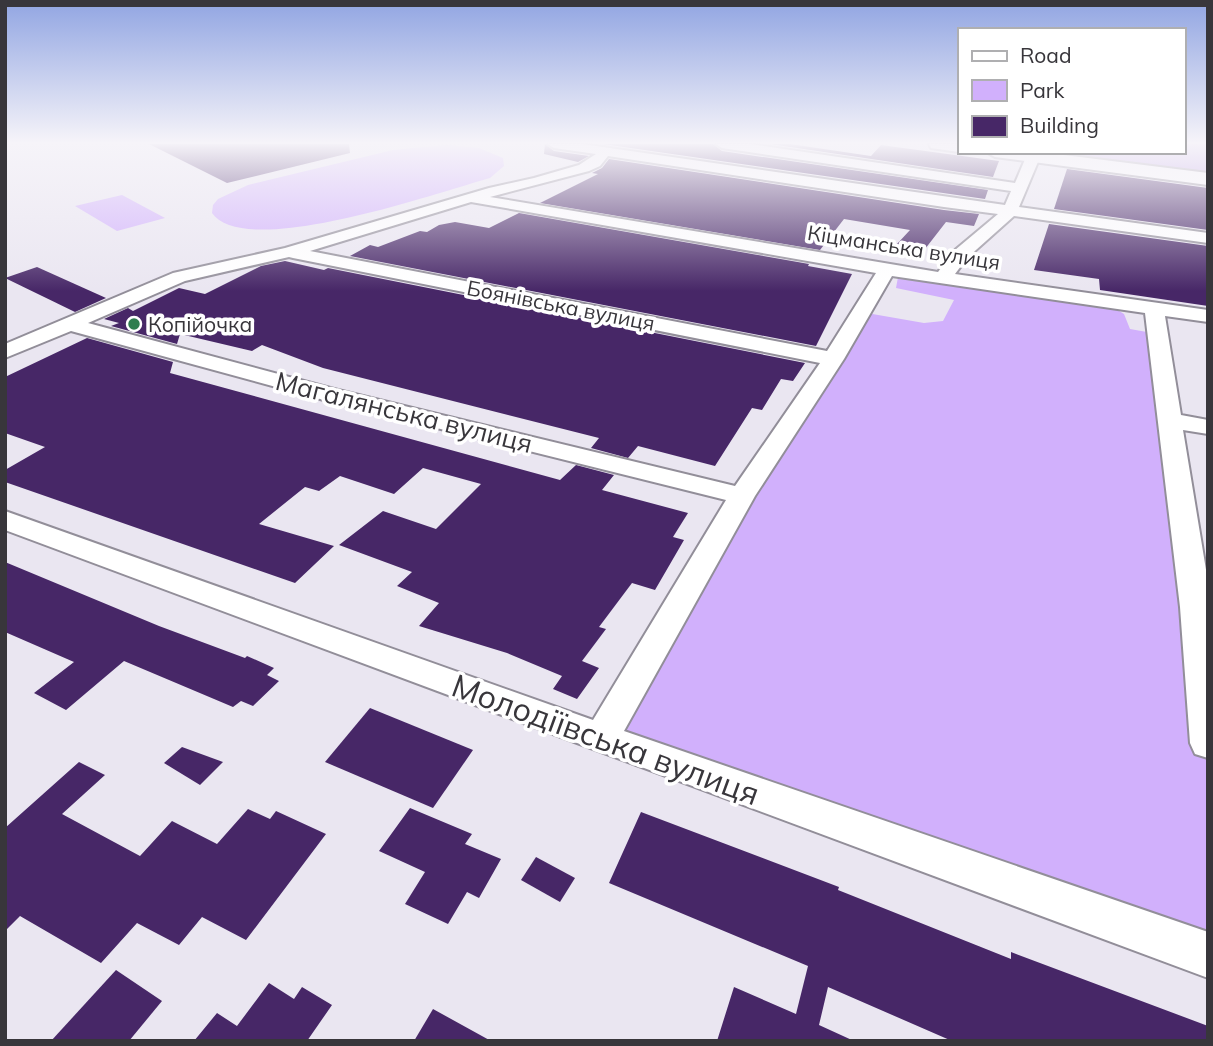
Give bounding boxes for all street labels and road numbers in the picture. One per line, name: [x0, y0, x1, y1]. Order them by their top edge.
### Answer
street label: Кіцманська вулиця: [806, 219, 1002, 275]
street label: Боянівська вулиця: [465, 274, 657, 336]
street label: Магалянська вулиця: [272, 364, 536, 460]
street label: Молодіївська вулиця: [447, 665, 765, 813]

